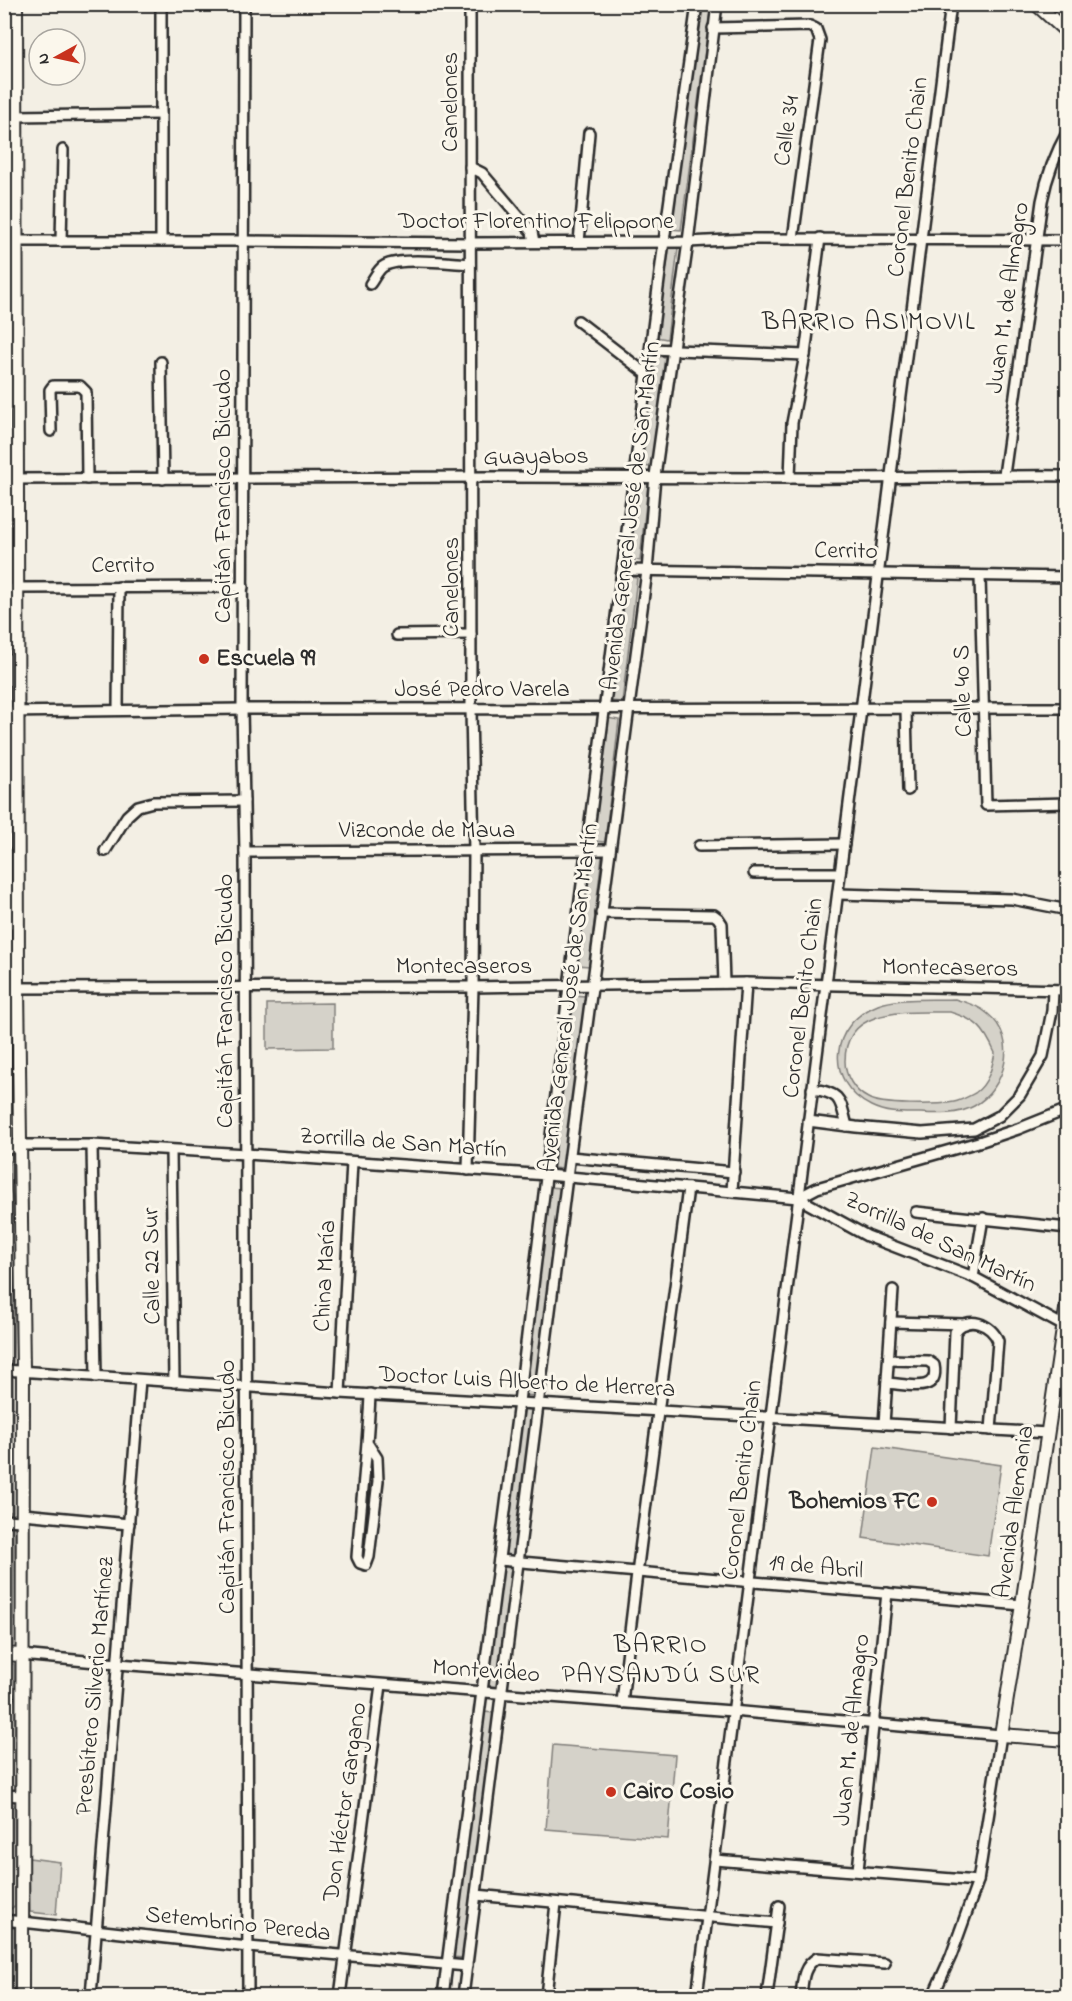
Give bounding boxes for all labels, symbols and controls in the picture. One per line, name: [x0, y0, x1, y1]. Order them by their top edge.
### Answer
north arrow: [27, 27, 87, 87]
text: N: [31, 52, 57, 66]
street label: Canelones: [434, 52, 469, 152]
street label: Coronel Benito Chain: [879, 75, 939, 279]
street label: Calle 34: [766, 93, 810, 168]
street label: Juan M. de Almagro: [978, 200, 1040, 396]
street label: Doctor Florentino Felippone: [397, 205, 674, 240]
district label: BARRIO ASIMOVIL: [761, 304, 976, 342]
street label: Avenida General José de San Martín: [593, 339, 671, 693]
street label: Capitán Francisco Bicudo: [207, 369, 242, 623]
street label: Guayabos: [483, 440, 589, 477]
street label: Cerrito: [814, 534, 878, 570]
street label: Canelones: [435, 537, 470, 637]
street label: Cerrito: [91, 549, 155, 584]
place label: Escuela 99: [216, 642, 316, 677]
street label: Calle 40 S: [945, 644, 983, 738]
marker: Escuela 99: [197, 652, 211, 666]
street label: José Pedro Varela: [394, 673, 570, 708]
street label: Vizconde de Maua: [338, 814, 515, 849]
street label: Avenida General José de San Martín: [531, 821, 609, 1175]
street label: Capitán Francisco Bicudo: [209, 874, 244, 1128]
street label: Coronel Benito Chain: [774, 896, 834, 1100]
street label: Montecaseros: [396, 950, 532, 985]
street label: Montecaseros: [881, 950, 1019, 988]
street label: Zorrilla de San Martín: [298, 1119, 508, 1169]
street label: Zorrilla de San Martín: [838, 1183, 1042, 1303]
street label: Calle 22 Sur: [134, 1206, 172, 1325]
street label: China María: [306, 1219, 346, 1333]
street label: Doctor Luis Alberto de Herrera: [377, 1358, 676, 1408]
street label: Capitán Francisco Bicudo: [211, 1360, 246, 1614]
street label: Coronel Benito Chain: [713, 1378, 773, 1582]
street label: Avenida Alemania: [986, 1423, 1044, 1601]
place label: Bohemios FC: [788, 1485, 920, 1520]
marker: Bohemios FC: [925, 1495, 939, 1509]
street label: 19 de Abril: [767, 1546, 865, 1590]
street label: Presbítero Silverio Martínez: [67, 1554, 125, 1817]
district label: BARRIO PAYSANDÚ SUR: [561, 1627, 761, 1695]
street label: Juan M. de Almagro: [826, 1632, 880, 1828]
street label: Montevideo: [431, 1651, 541, 1693]
street label: Don Héctor Gargano: [315, 1700, 377, 1905]
place label: Cairo Cosio: [623, 1775, 734, 1810]
marker: Cairo Cosio: [604, 1785, 618, 1799]
street label: Setembrino Pereda: [144, 1898, 332, 1952]

